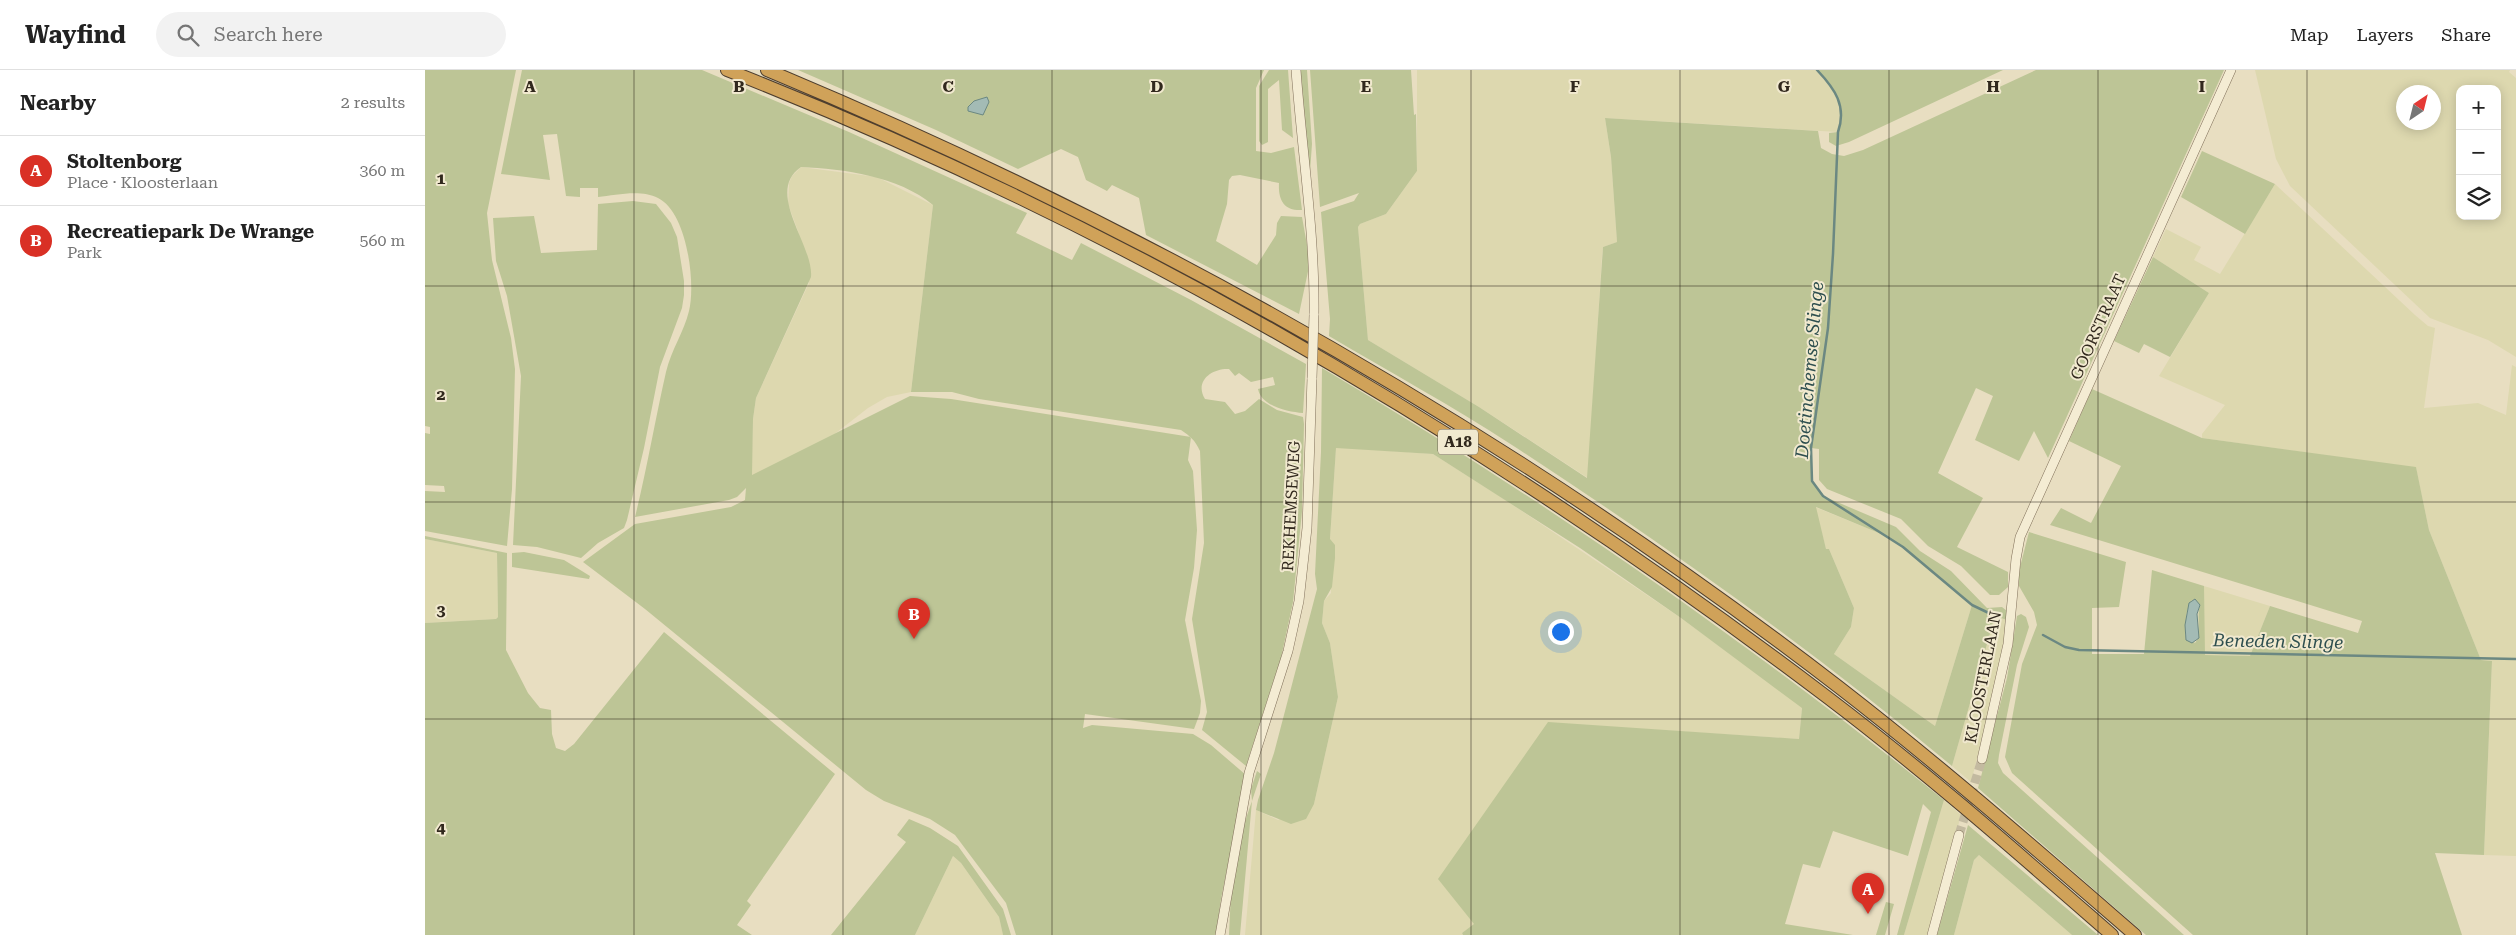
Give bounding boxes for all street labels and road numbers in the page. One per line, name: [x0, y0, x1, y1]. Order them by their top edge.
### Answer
street label: GOORSTRAAT: [2066, 271, 2130, 383]
road number: A18: [1438, 430, 1478, 454]
street label: REKHEMSEWEG: [1278, 440, 1304, 572]
street label: KLOOSTERLAAN: [1961, 609, 2005, 745]

